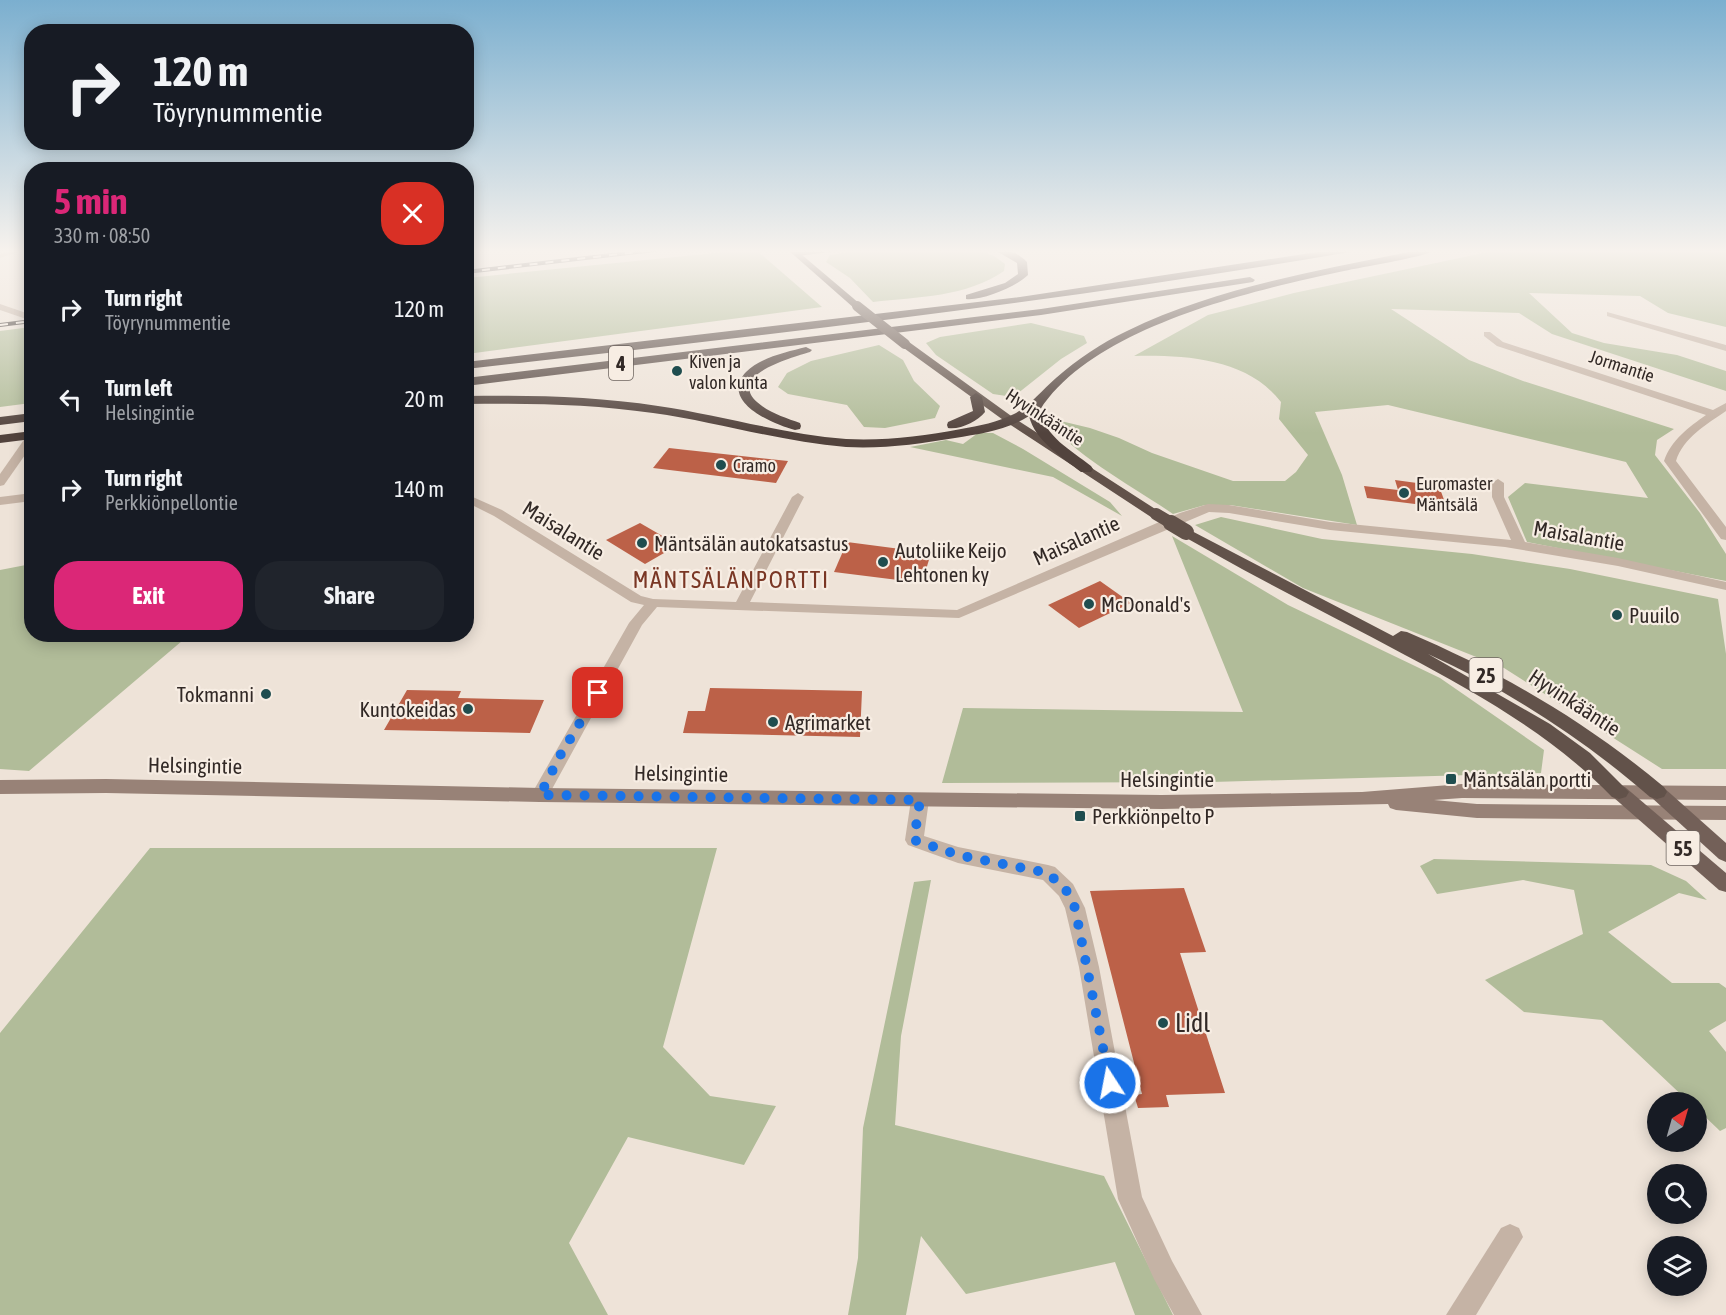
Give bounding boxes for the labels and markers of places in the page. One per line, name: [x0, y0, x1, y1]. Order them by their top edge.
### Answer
place label: Kiven ja valon kunta: [689, 351, 768, 393]
marker: Kiven ja valon kunta: [670, 364, 684, 378]
place label: Cramo: [733, 455, 776, 476]
marker: Cramo: [714, 458, 728, 472]
place label: Euromaster Mäntsälä: [1416, 473, 1493, 515]
marker: Euromaster Mäntsälä: [1397, 486, 1411, 500]
place label: Mäntsälän autokatsastus: [654, 531, 849, 555]
marker: Mäntsälän autokatsastus: [635, 536, 649, 550]
place label: Autoliike Keijo Lehtonen ky: [895, 538, 1007, 586]
marker: Autoliike Keijo Lehtonen ky: [876, 555, 890, 569]
place label: McDonald's: [1101, 592, 1191, 616]
marker: McDonald's: [1082, 597, 1096, 611]
place label: Puuilo: [1629, 603, 1680, 627]
marker: Puuilo: [1610, 608, 1624, 622]
pin: [572, 667, 623, 718]
place label: Tokmanni: [177, 682, 254, 706]
marker: Tokmanni: [259, 687, 273, 701]
place label: Kuntokeidas: [360, 697, 456, 721]
marker: Kuntokeidas: [461, 702, 475, 716]
place label: Agrimarket: [785, 710, 871, 734]
marker: Agrimarket: [766, 715, 780, 729]
place label: Mäntsälän portti: [1463, 767, 1591, 791]
marker: Mäntsälän portti: [1444, 772, 1458, 786]
place label: Perkkiönpelto P: [1092, 804, 1214, 828]
marker: Perkkiönpelto P: [1073, 809, 1087, 823]
place label: Lidl: [1175, 1008, 1210, 1038]
marker: Lidl: [1156, 1016, 1170, 1030]

